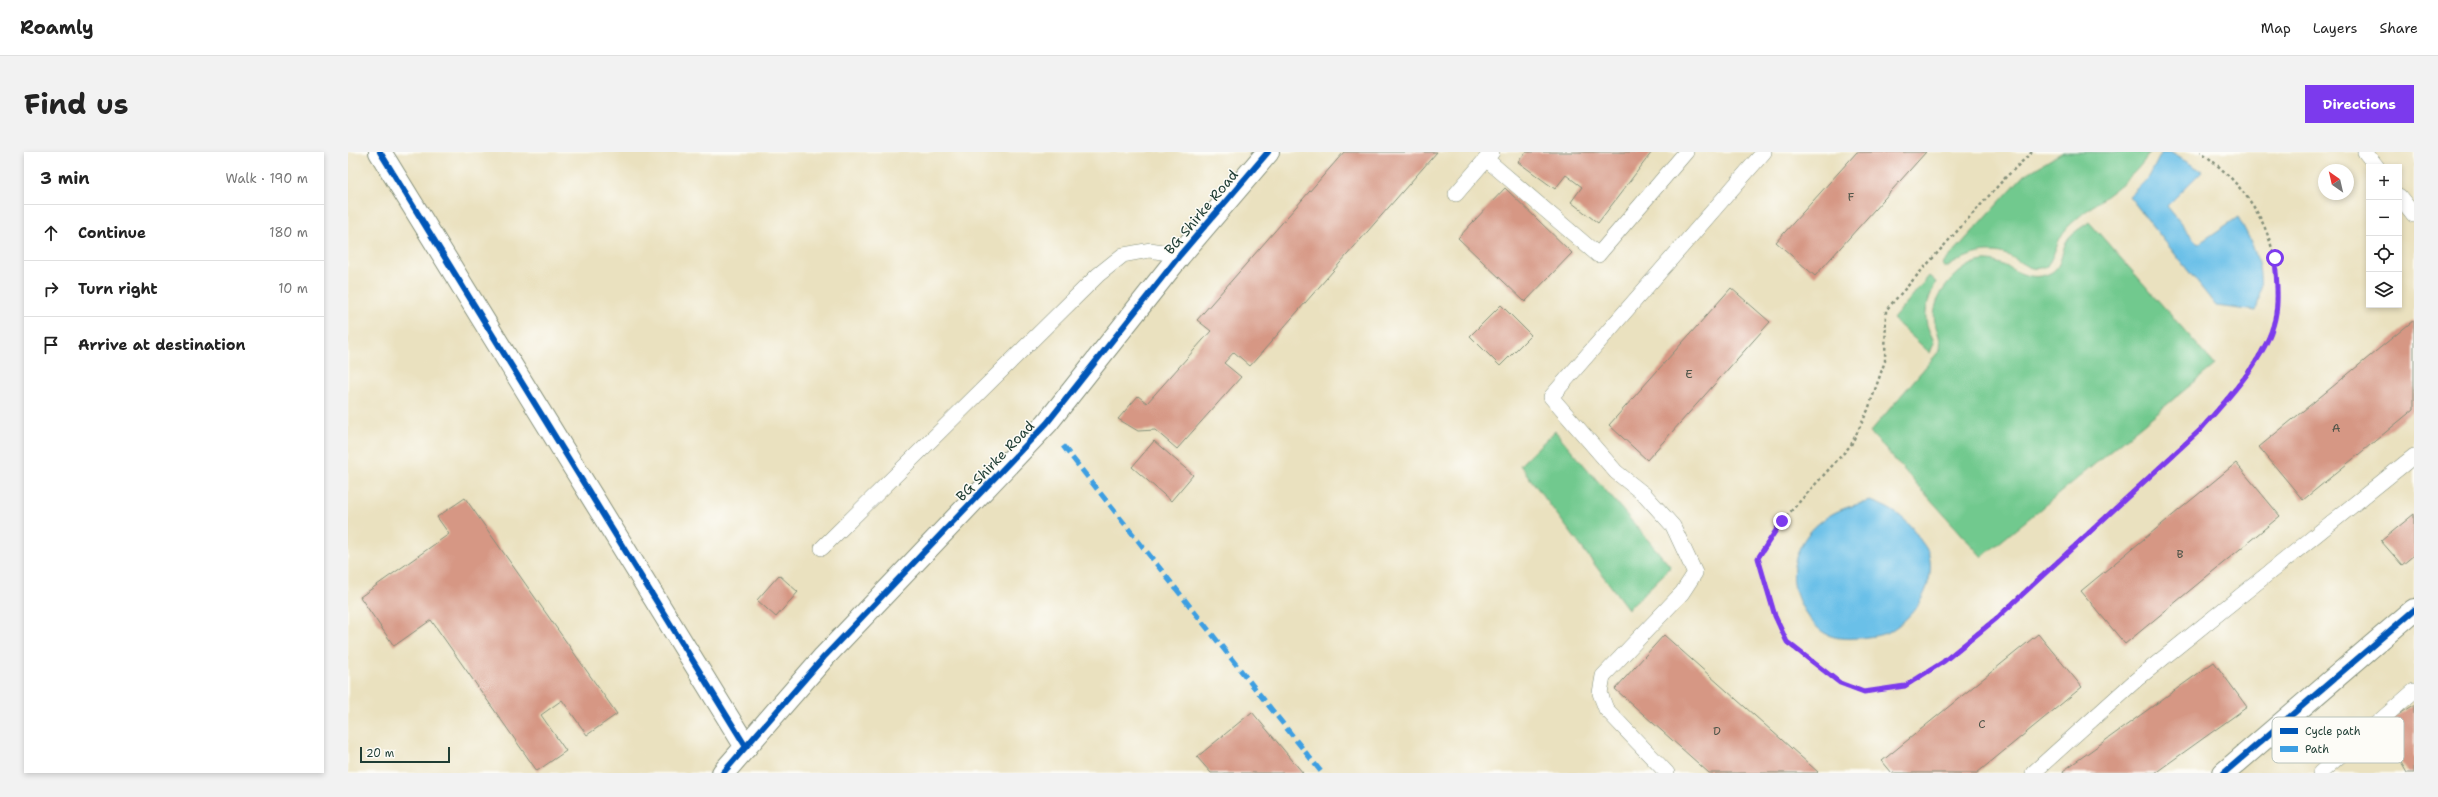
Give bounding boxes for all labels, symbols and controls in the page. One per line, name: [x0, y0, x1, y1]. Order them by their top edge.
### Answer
text: Roamly: [20, 15, 94, 40]
text: Map: [2261, 19, 2291, 37]
text: Layers: [2313, 19, 2357, 37]
text: Share: [2379, 19, 2418, 37]
text: Find us: [24, 85, 129, 123]
button: Directions: [2305, 85, 2414, 123]
north arrow: [2318, 164, 2354, 200]
map controls: [2366, 164, 2402, 308]
button: +: [2366, 164, 2402, 200]
street label: BG Shirke Road: [1160, 166, 1242, 258]
text: 3 min: [40, 167, 90, 189]
text: Walk · 190 m: [226, 170, 308, 187]
house number: F: [1848, 189, 1855, 205]
button: −: [2366, 200, 2402, 236]
icon: ahead: [40, 222, 62, 244]
text: Continue: [78, 223, 146, 243]
text: 180 m: [269, 224, 308, 241]
button: locate: [2366, 236, 2402, 272]
route start: [2266, 249, 2284, 267]
button: layers: [2366, 272, 2402, 308]
icon: right: [40, 278, 62, 300]
text: Turn right: [78, 279, 158, 299]
text: 10 m: [278, 280, 308, 297]
icon: arrive: [40, 334, 62, 356]
text: Arrive at destination: [78, 335, 246, 355]
house number: E: [1685, 366, 1693, 382]
street label: BG Shirke Road: [952, 417, 1038, 505]
house number: A: [2332, 420, 2341, 436]
route end: [1773, 512, 1791, 530]
house number: B: [2176, 546, 2184, 562]
house number: C: [1978, 716, 1986, 732]
legend: [2272, 717, 2404, 763]
house number: D: [1713, 723, 1721, 739]
text: Cycle path: [2305, 724, 2361, 739]
text: Path: [2305, 742, 2329, 757]
scale bar: [360, 745, 450, 764]
text: 20 m: [366, 746, 394, 761]

